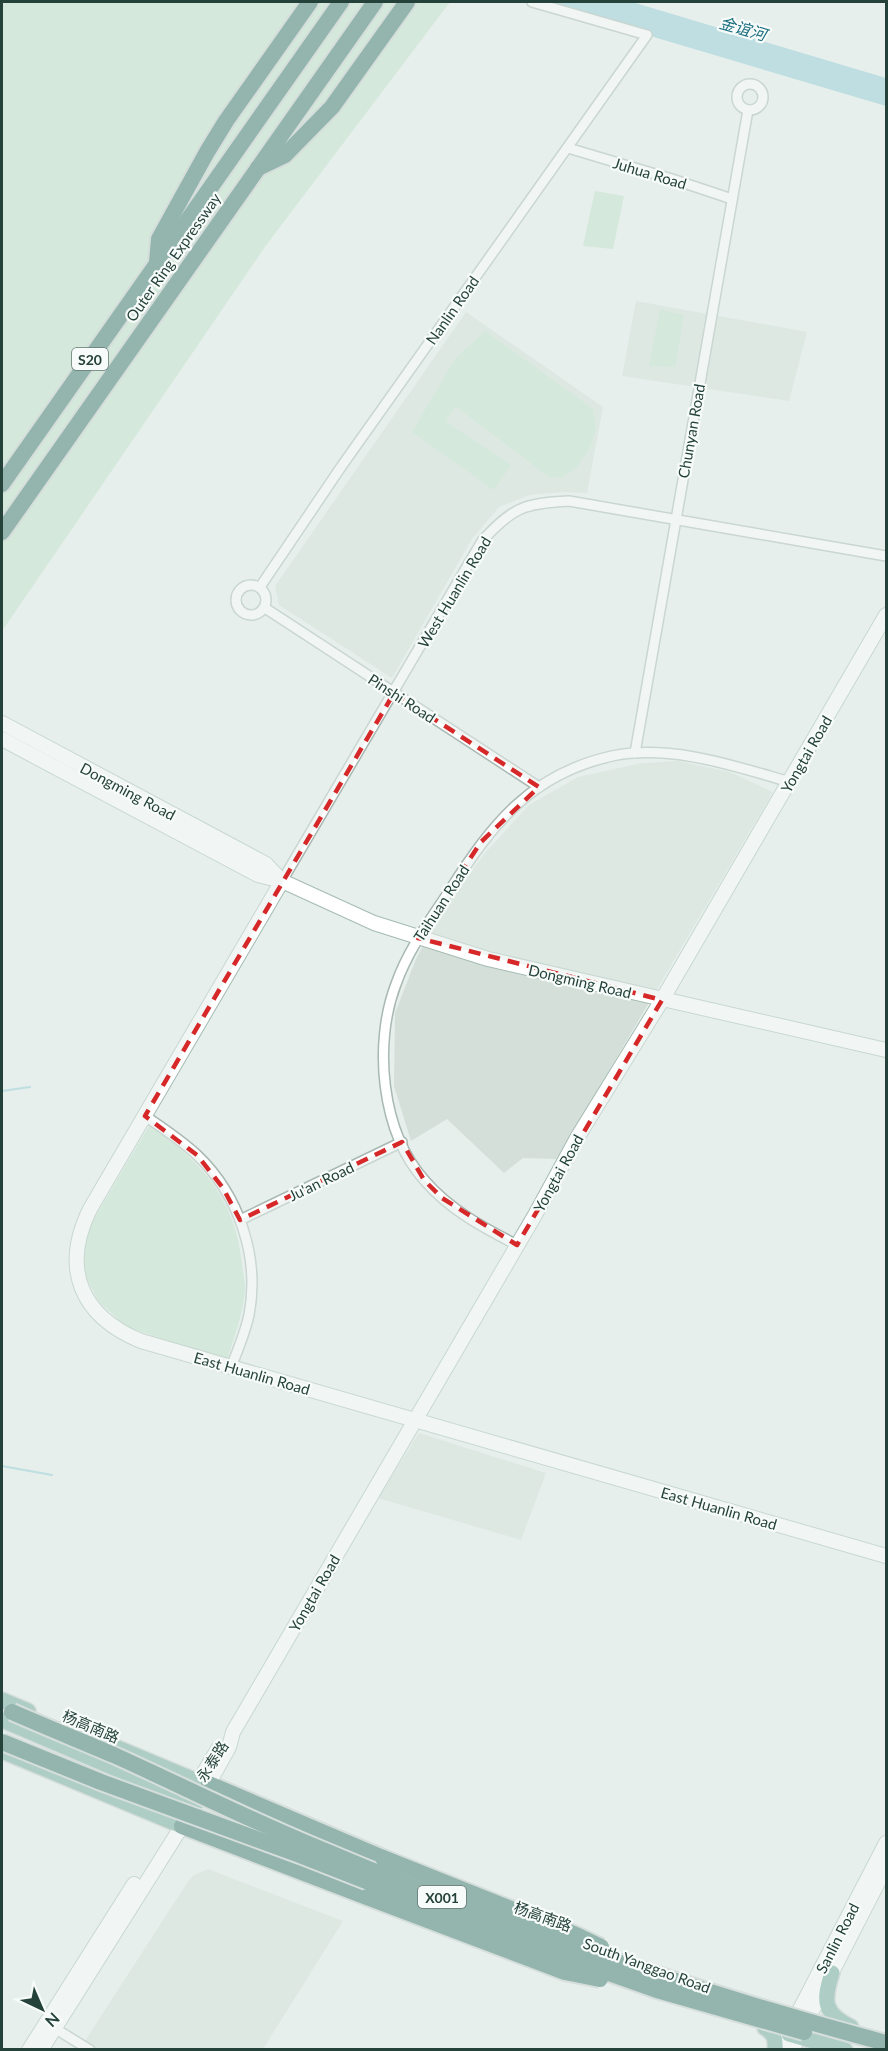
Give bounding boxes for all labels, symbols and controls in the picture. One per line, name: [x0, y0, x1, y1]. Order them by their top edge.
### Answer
water label: 金谊河: [717, 12, 772, 45]
street label: Juhua Road: [611, 153, 689, 193]
street label: Outer Ring Expressway: [122, 189, 224, 325]
street label: Nanlin Road: [422, 272, 482, 348]
road number: S20: [72, 348, 108, 370]
street label: Chunyan Road: [674, 382, 708, 480]
street label: West Huanlin Road: [414, 533, 494, 651]
street label: Pinshi Road: [365, 670, 439, 726]
street label: Yongtai Road: [777, 712, 835, 796]
street label: Dongming Road: [77, 758, 179, 824]
street label: Taihuan Road: [410, 861, 472, 945]
street label: Dongming Road: [527, 960, 633, 1002]
street label: Yongtai Road: [529, 1131, 587, 1215]
street label: Ju'an Road: [285, 1158, 357, 1204]
street label: East Huanlin Road: [192, 1348, 312, 1398]
street label: East Huanlin Road: [659, 1483, 779, 1533]
street label: Yongtai Road: [285, 1551, 343, 1635]
street label: 杨高南路: [60, 1706, 122, 1746]
street label: 永泰路: [192, 1737, 232, 1785]
road number: X001: [418, 1886, 466, 1908]
street label: 杨高南路: [512, 1897, 574, 1935]
street label: Sanlin Road: [812, 1900, 862, 1976]
street label: South Yanggao Road: [581, 1934, 713, 1996]
north arrow: [12, 1979, 72, 2039]
text: N: [42, 2009, 64, 2031]

